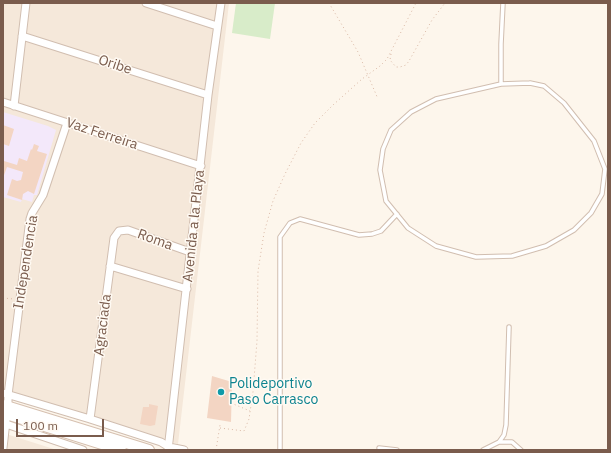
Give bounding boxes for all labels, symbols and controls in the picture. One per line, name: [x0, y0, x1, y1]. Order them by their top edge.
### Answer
street label: Oribe: [96, 52, 134, 78]
street label: Vaz Ferreira: [64, 115, 140, 153]
street label: Avenida a la Playa: [180, 169, 208, 283]
street label: Independencia: [10, 214, 42, 310]
street label: Roma: [135, 226, 175, 254]
street label: Agraciada: [91, 293, 115, 357]
place label: Polideportivo Paso Carrasco: [229, 376, 318, 408]
marker: Polideportivo Paso Carrasco: [216, 387, 226, 397]
scale bar: [18, 411, 106, 437]
text: 100 m: [23, 418, 58, 433]

